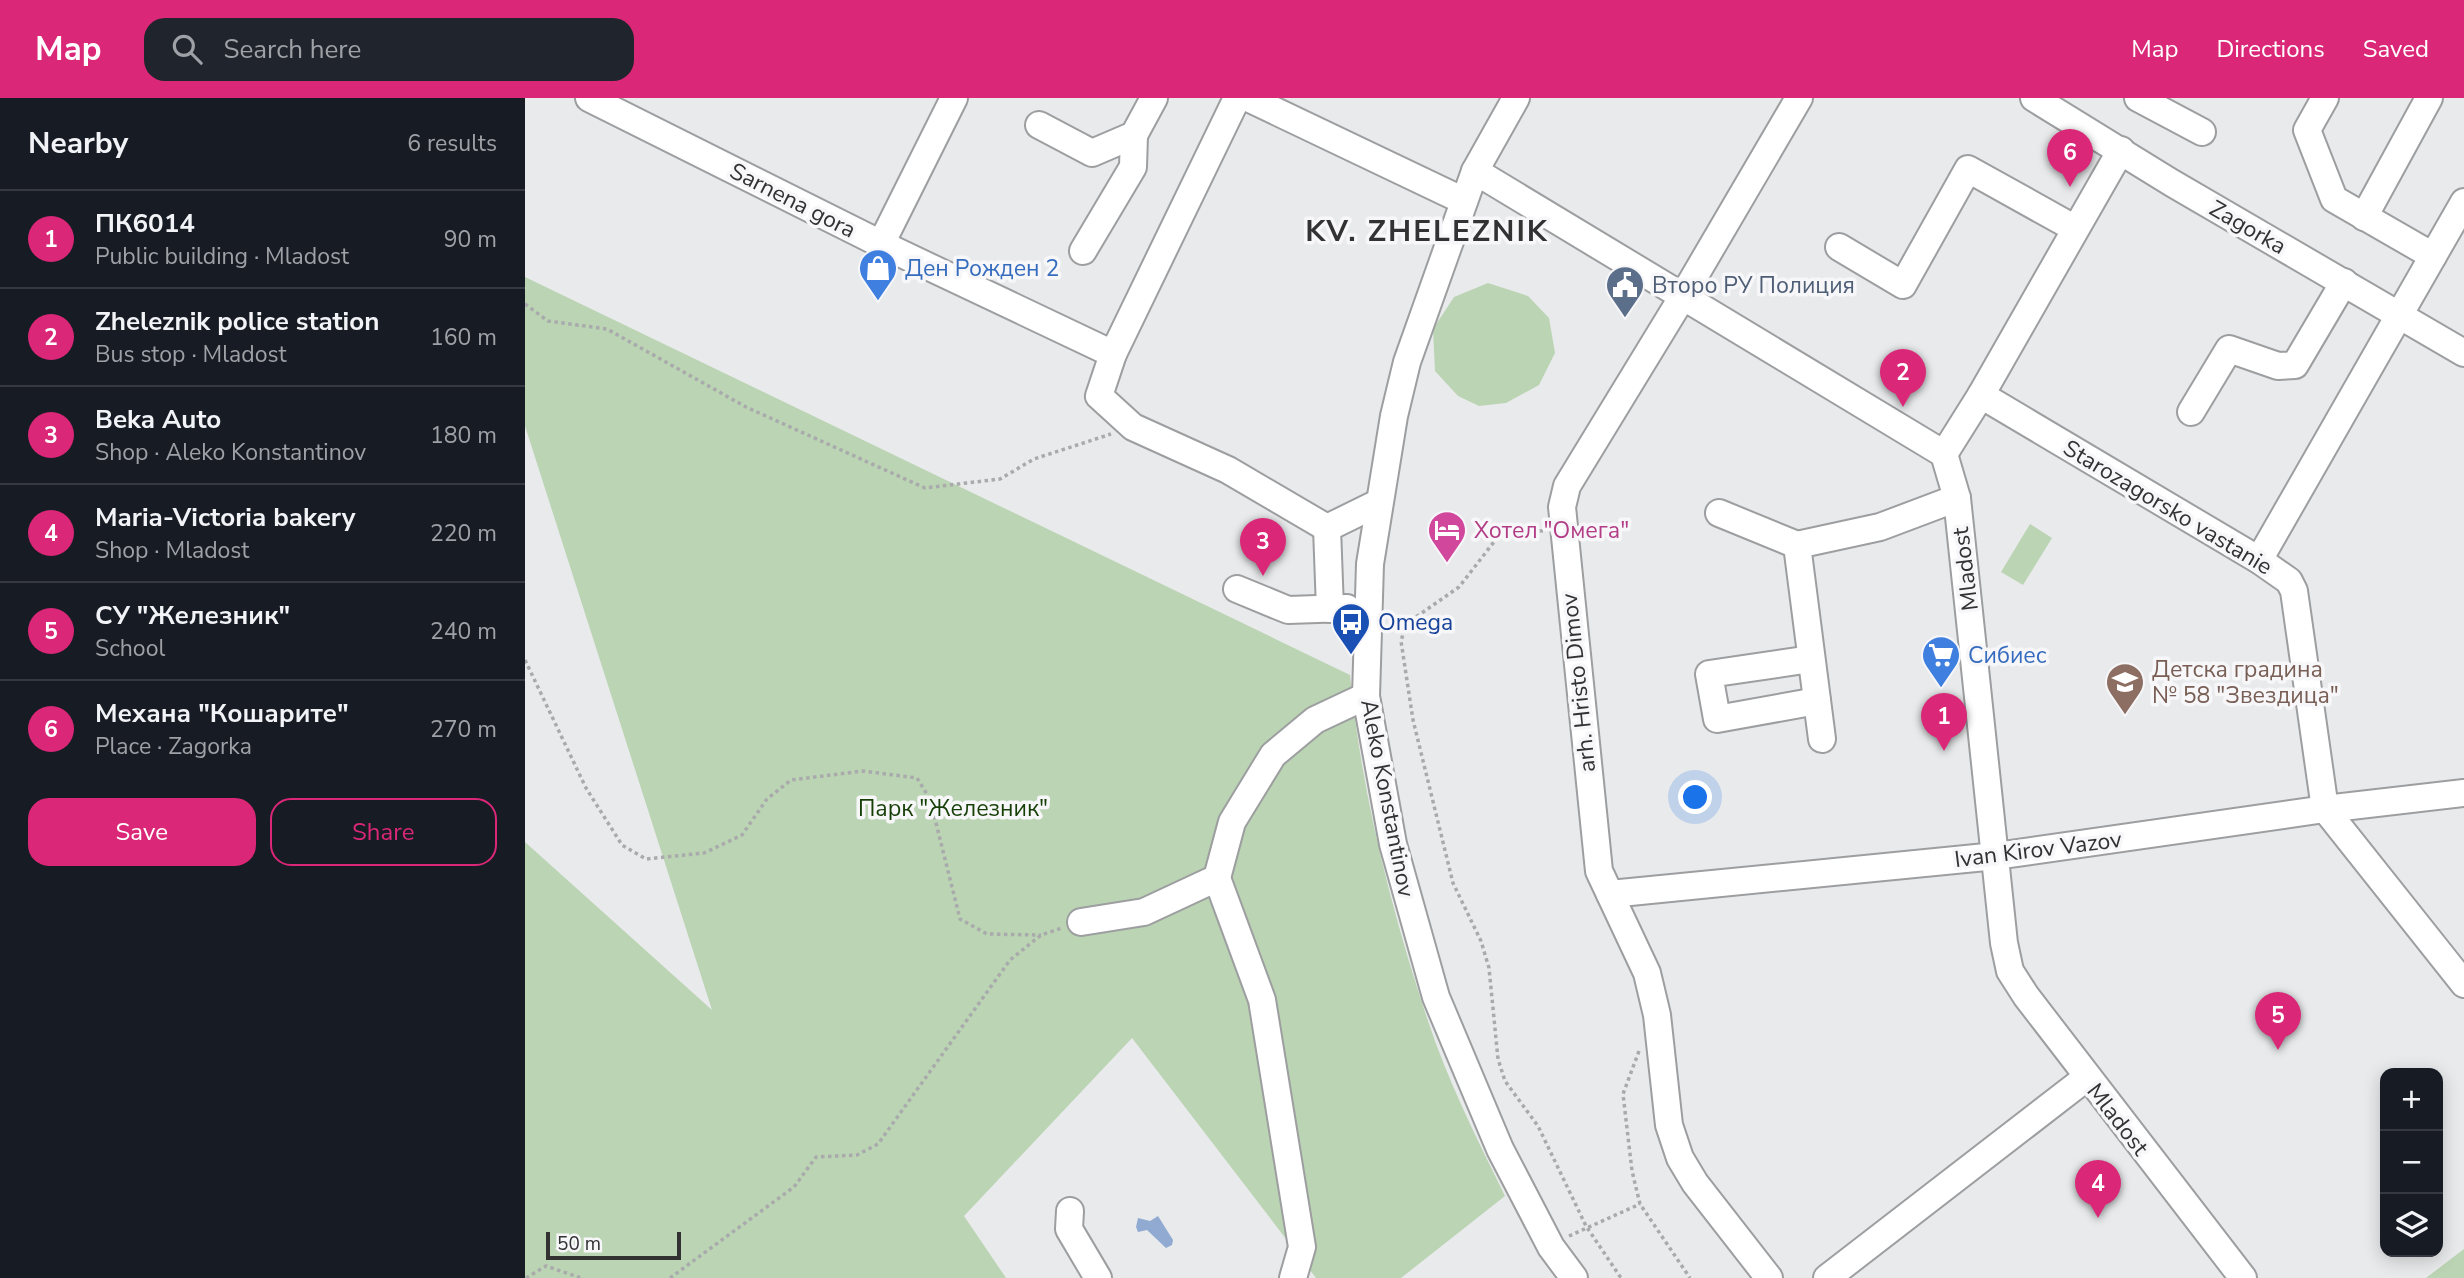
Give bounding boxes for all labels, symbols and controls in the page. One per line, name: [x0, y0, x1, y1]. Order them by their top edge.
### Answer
search box: [144, 18, 634, 81]
text: Map: [35, 27, 102, 72]
icon: search: [168, 30, 206, 68]
text: Search here: [224, 32, 361, 67]
text: Map: [2131, 33, 2178, 65]
text: Directions: [2216, 33, 2325, 65]
text: Saved: [2363, 33, 2429, 65]
text: Nearby: [28, 123, 128, 164]
text: 6 results: [407, 128, 497, 159]
pin: 6: [2047, 129, 2093, 187]
street label: Sarnena gora: [724, 155, 861, 245]
street label: Zagorka: [2204, 193, 2292, 262]
text: ПК6014: [95, 206, 195, 241]
district label: KV. ZHELEZNIK: [1305, 211, 1549, 252]
text: 1: [44, 224, 58, 255]
text: 90 m: [444, 224, 497, 255]
text: Public building · Mladost: [95, 241, 349, 272]
shop icon: Ден Рожден 2: [857, 247, 899, 302]
place label: Ден Рожден 2: [905, 253, 1059, 284]
public building icon: Второ РУ Полиция: [1604, 264, 1646, 319]
place label: Второ РУ Полиция: [1652, 270, 1855, 301]
text: Zheleznik police station: [95, 304, 379, 339]
text: 2: [44, 322, 58, 353]
text: 160 m: [430, 322, 497, 353]
text: Bus stop · Mladost: [95, 339, 286, 370]
pin: 2: [1880, 349, 1926, 407]
text: Beka Auto: [95, 402, 221, 437]
text: 3: [44, 420, 58, 451]
text: 180 m: [430, 420, 497, 451]
street label: Starozagorsko vastanie: [2057, 433, 2278, 582]
text: Shop · Aleko Konstantinov: [95, 437, 366, 468]
text: Maria-Victoria bakery: [95, 500, 355, 535]
hotel icon: Хотел "Омега": [1426, 509, 1468, 564]
place label: Хотел "Омега": [1474, 515, 1629, 546]
text: 4: [44, 518, 58, 549]
text: 220 m: [430, 518, 497, 549]
pin: 3: [1240, 518, 1286, 576]
street label: Mladost: [1945, 524, 1986, 612]
text: Shop · Mladost: [95, 535, 249, 566]
street label: arh. Hristo Dimov: [1554, 592, 1603, 774]
text: СУ "Железник": [95, 598, 290, 633]
bus stop icon: Omega: [1330, 601, 1372, 656]
place label: Omega: [1378, 607, 1453, 638]
text: 5: [44, 616, 58, 647]
text: 240 m: [430, 616, 497, 647]
text: School: [95, 633, 165, 664]
supermarket icon: Сибиес: [1920, 634, 1962, 689]
place label: Сибиес: [1968, 640, 2047, 671]
place label: Детска градина № 58 "Звездица": [2152, 654, 2339, 711]
school or university icon: Детска градина № 58 "Звездица": [2104, 661, 2146, 716]
pin: 1: [1921, 693, 1967, 751]
text: Механа "Кошарите": [95, 696, 349, 731]
street label: Aleko Konstantinov: [1353, 697, 1422, 900]
text: 6: [44, 714, 58, 745]
text: 270 m: [430, 714, 497, 745]
text: Place · Zagorka: [95, 731, 252, 762]
your location: [1678, 780, 1712, 814]
park label: Парк "Железник": [858, 793, 1048, 824]
button: Save: [28, 798, 256, 866]
button: Share: [270, 798, 497, 866]
street label: Ivan Kirov Vazov: [1953, 824, 2124, 875]
pin: 5: [2255, 992, 2301, 1050]
map controls: [2380, 1068, 2443, 1257]
button: +: [2380, 1068, 2443, 1131]
street label: Mladost: [2080, 1077, 2156, 1163]
button: −: [2380, 1131, 2443, 1194]
pin: 4: [2075, 1160, 2121, 1218]
button: layers: [2380, 1194, 2443, 1257]
scale bar: [546, 1229, 681, 1261]
text: 50 m: [557, 1231, 601, 1257]

